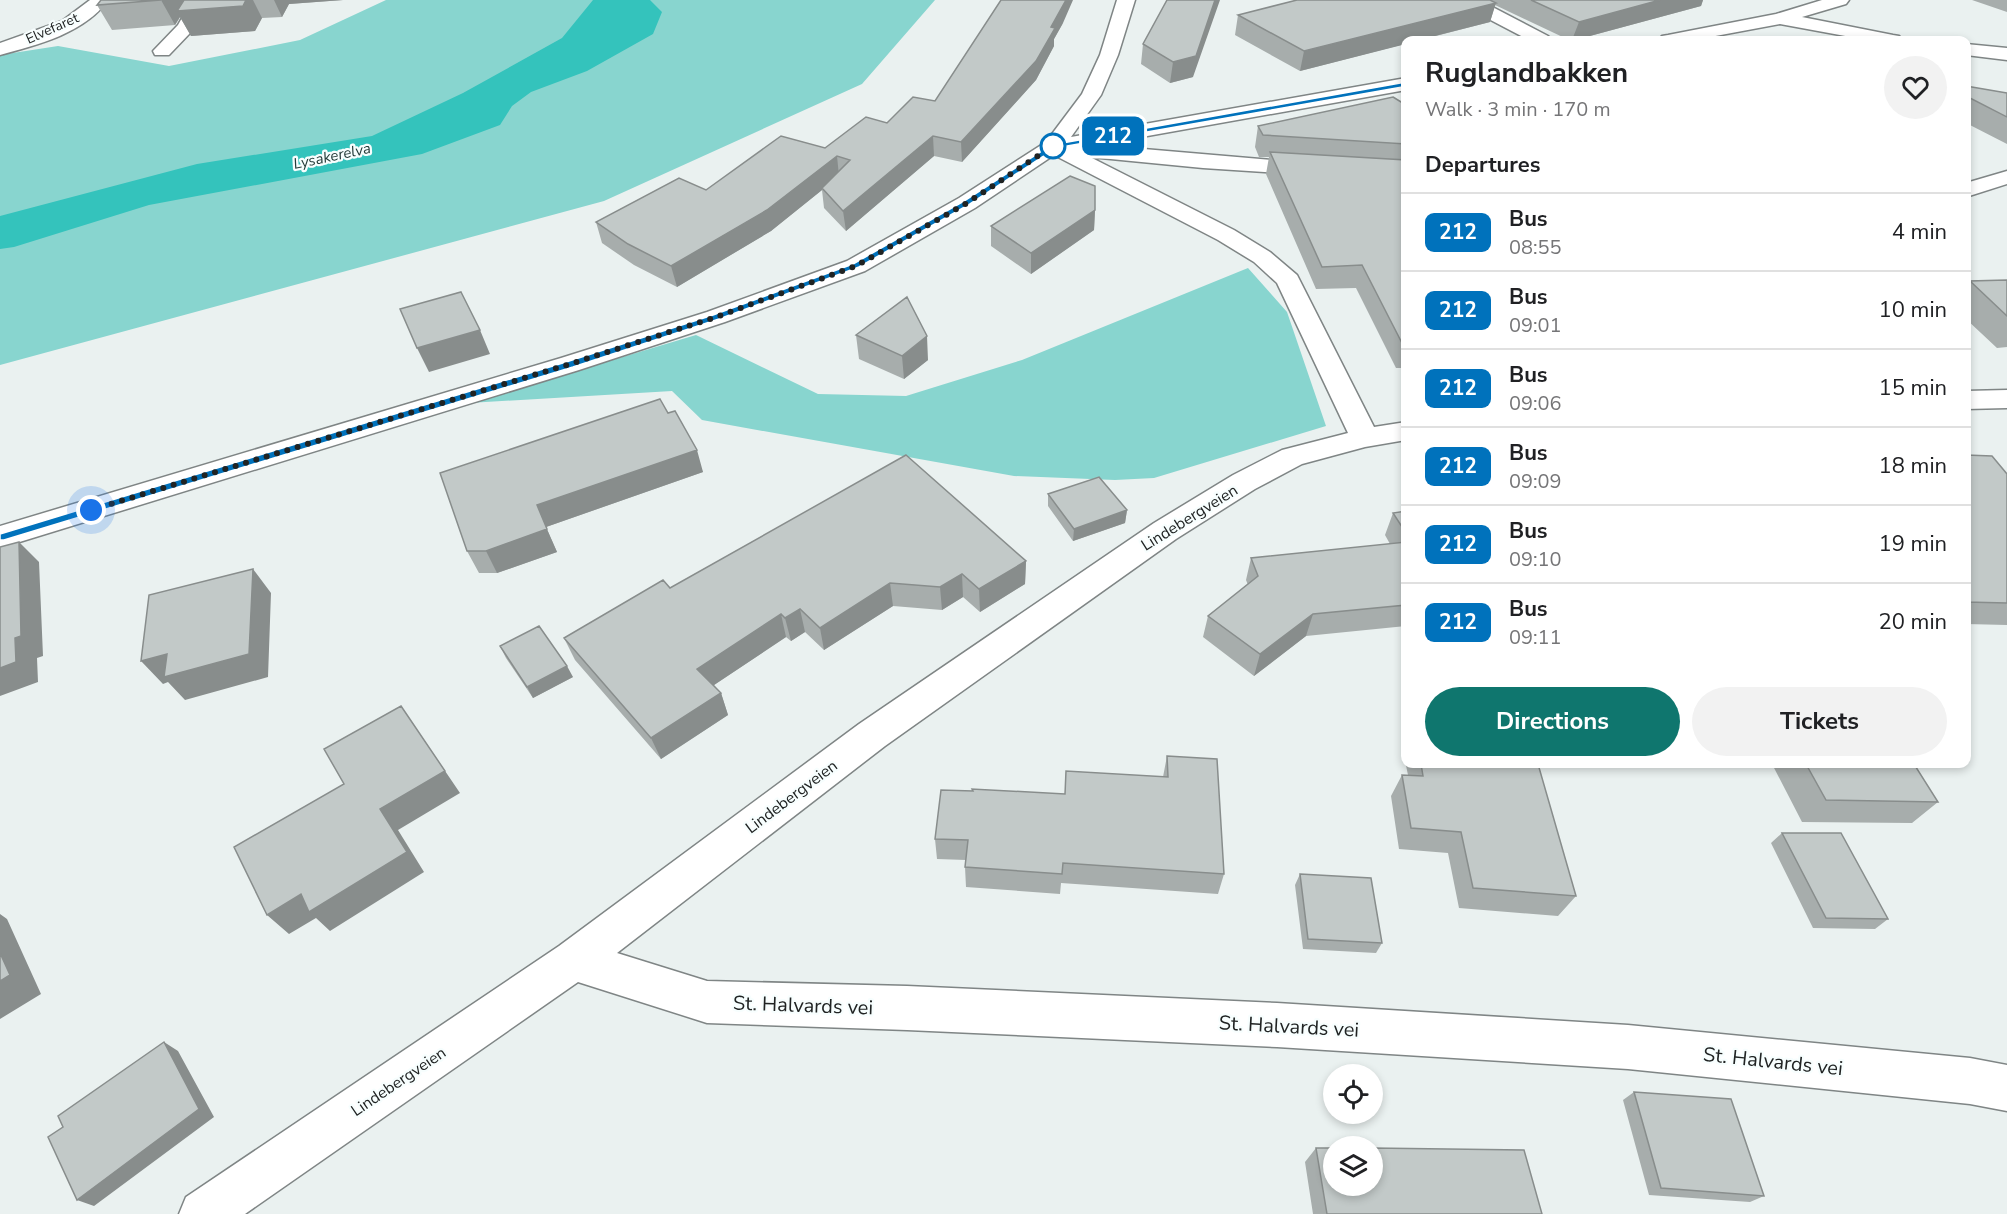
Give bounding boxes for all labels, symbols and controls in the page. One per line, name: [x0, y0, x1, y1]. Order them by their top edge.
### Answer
street label: Elvefaret: [23, 8, 82, 49]
text: Ruglandbakken: [1425, 54, 1628, 92]
button: heart: [1884, 56, 1947, 119]
text: Walk · 3 min · 170 m: [1425, 96, 1611, 123]
line badge: 212: [1078, 116, 1148, 156]
text: 212: [1094, 122, 1132, 150]
unlabelled marker: [1040, 133, 1066, 159]
water label: Lysakerelva: [291, 138, 373, 174]
text: Departures: [1425, 150, 1540, 180]
text: Bus: [1509, 204, 1548, 234]
text: 4 min: [1892, 217, 1947, 247]
text: 212: [1439, 218, 1477, 246]
text: 08:55: [1509, 234, 1562, 261]
text: Bus: [1509, 282, 1548, 312]
text: 10 min: [1879, 295, 1947, 325]
text: 212: [1439, 296, 1477, 324]
text: 09:01: [1509, 312, 1562, 339]
text: Bus: [1509, 360, 1548, 390]
text: 15 min: [1879, 373, 1947, 403]
text: 212: [1439, 374, 1477, 402]
text: 09:06: [1509, 390, 1562, 417]
text: Bus: [1509, 438, 1548, 468]
text: 18 min: [1879, 451, 1947, 481]
text: 212: [1439, 452, 1477, 480]
text: 09:09: [1509, 468, 1562, 495]
street label: Lindebergveien: [1137, 479, 1242, 556]
your location: [76, 495, 106, 525]
text: Bus: [1509, 516, 1548, 546]
text: 19 min: [1879, 529, 1947, 559]
text: 212: [1439, 530, 1477, 558]
text: 09:10: [1509, 546, 1562, 573]
text: Bus: [1509, 594, 1548, 624]
text: 20 min: [1879, 607, 1947, 637]
text: 212: [1439, 608, 1477, 636]
text: 09:11: [1509, 624, 1562, 651]
button: Directions: [1425, 687, 1680, 756]
button: Tickets: [1692, 687, 1947, 756]
street label: Lindebergveien: [741, 755, 842, 839]
street label: St. Halvards vei: [732, 990, 874, 1021]
street label: St. Halvards vei: [1218, 1009, 1360, 1044]
street label: St. Halvards vei: [1702, 1041, 1844, 1082]
street label: Lindebergveien: [347, 1042, 450, 1122]
map controls: [1323, 1064, 1383, 1196]
button: locate: [1323, 1064, 1383, 1124]
button: layers: [1323, 1136, 1383, 1196]

